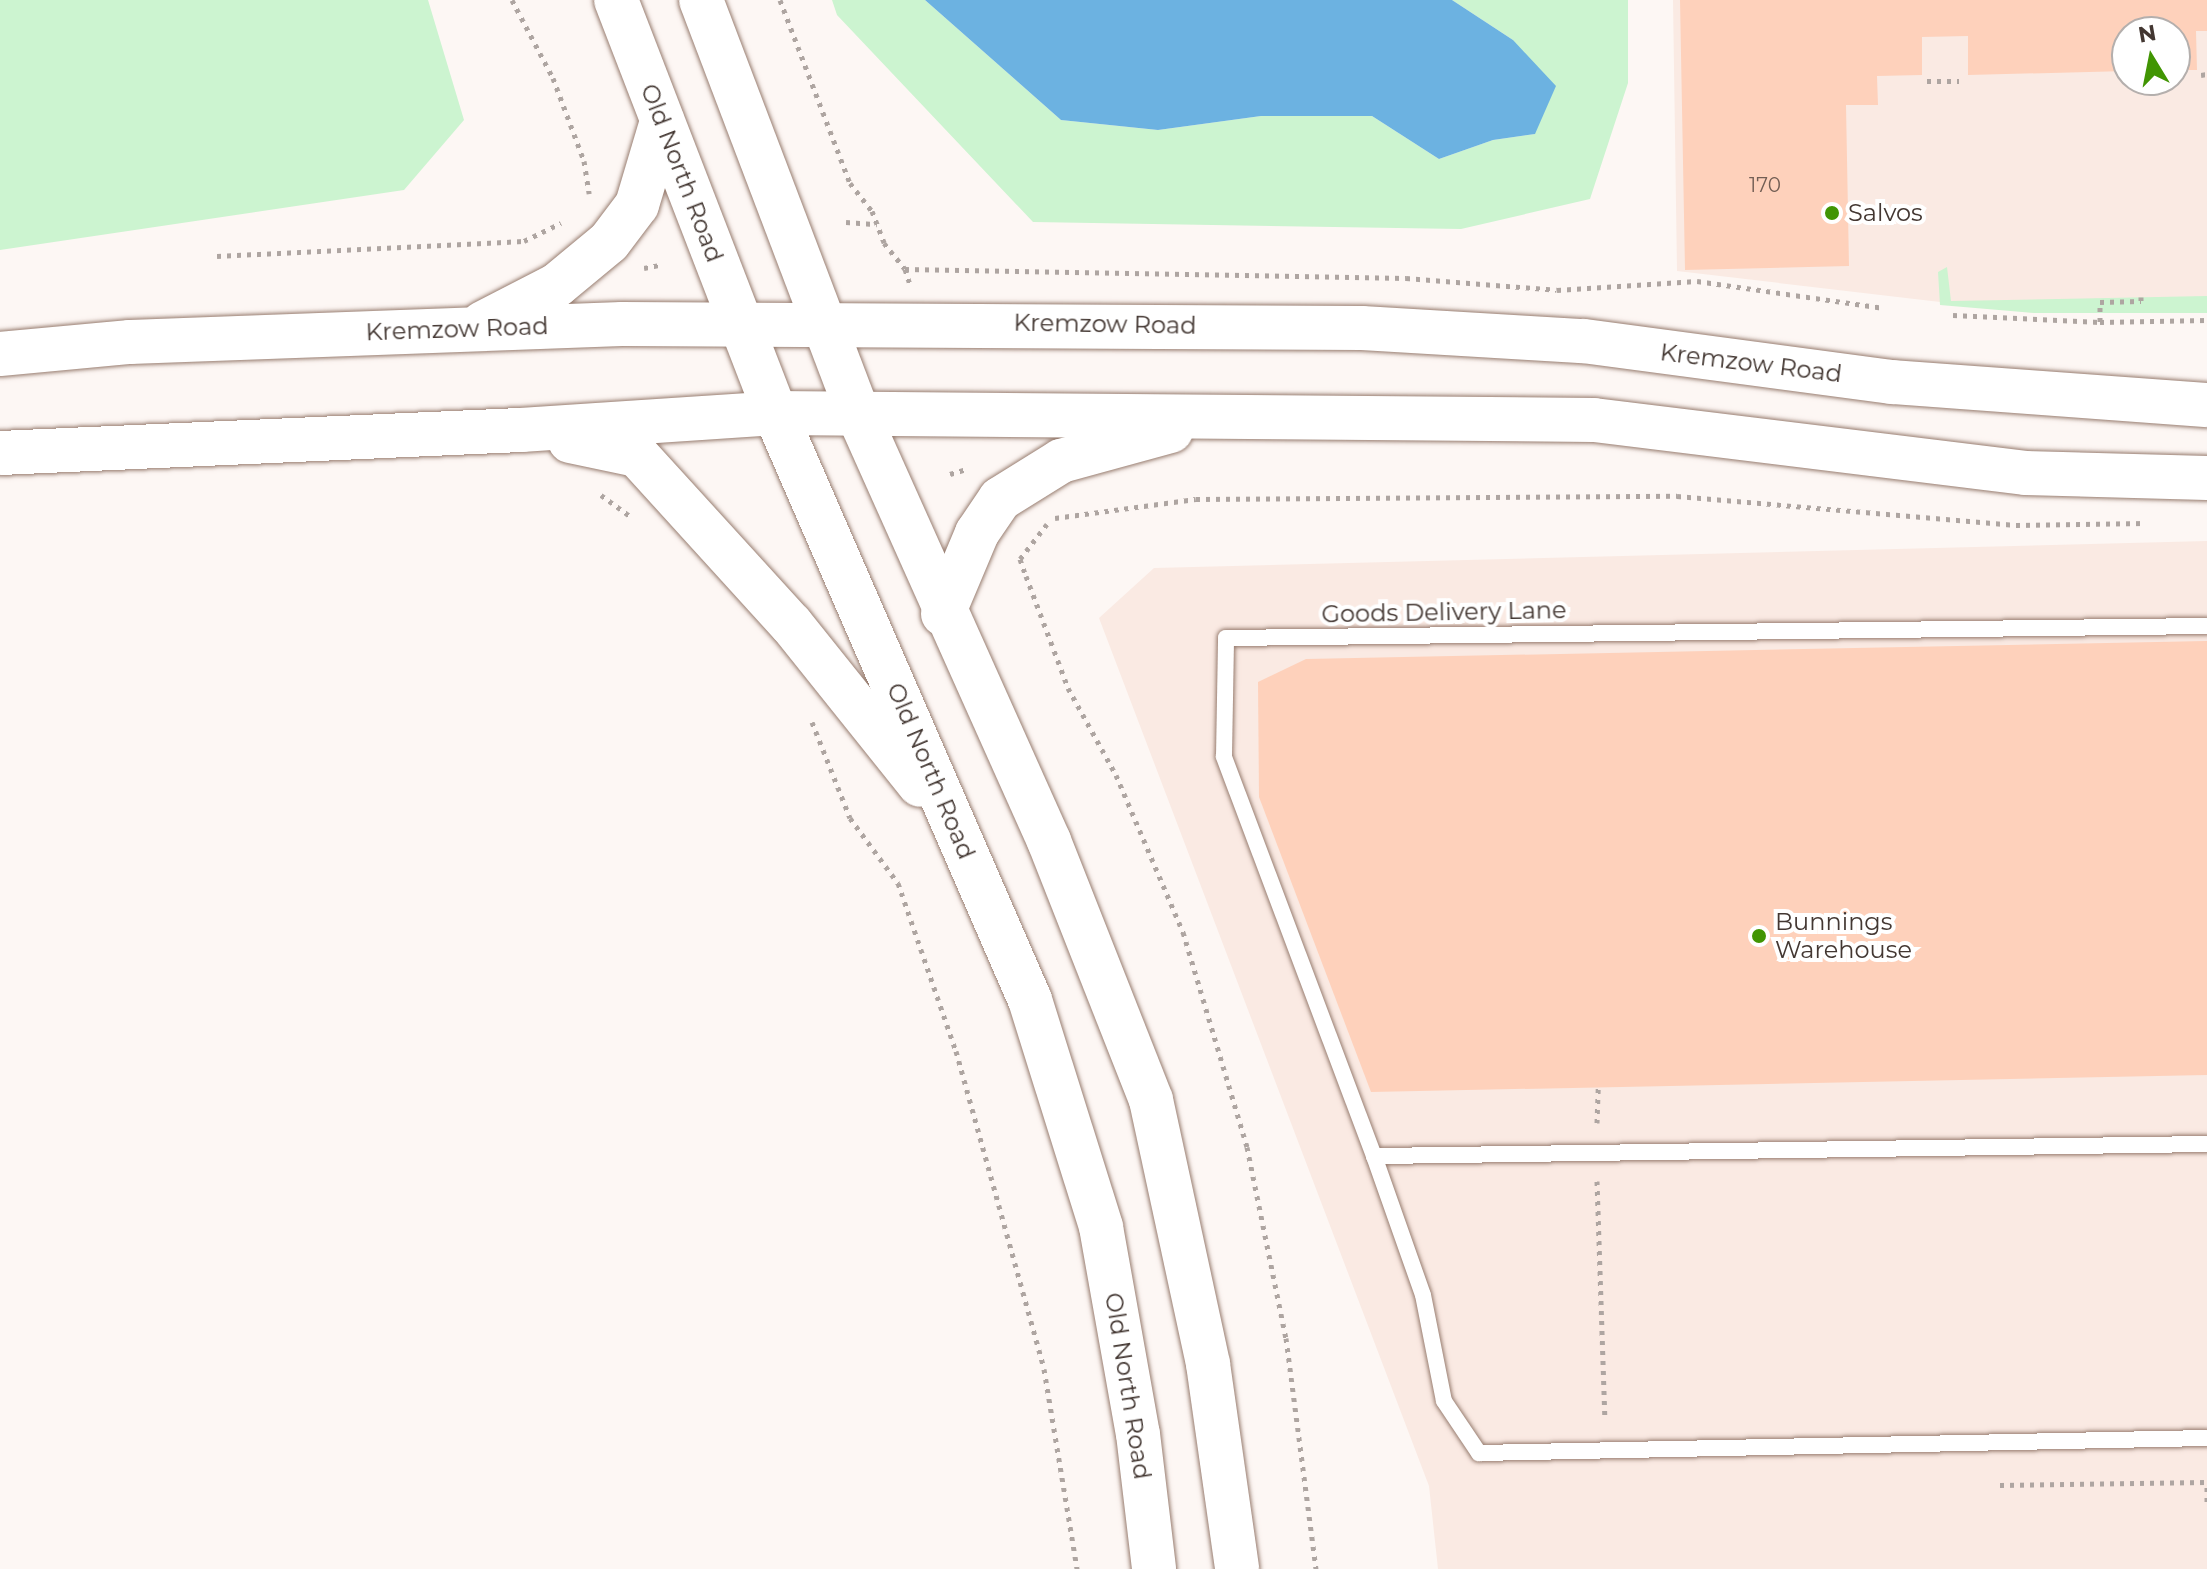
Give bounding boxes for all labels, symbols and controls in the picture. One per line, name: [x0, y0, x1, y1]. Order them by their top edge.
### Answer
north arrow: [2111, 16, 2191, 96]
text: N: [2136, 19, 2158, 49]
street label: Old North Road: [635, 80, 729, 266]
house number: 170: [1749, 173, 1781, 197]
place label: Salvos: [1848, 199, 1923, 227]
marker: Salvos: [1823, 204, 1841, 222]
street label: Kremzow Road: [1013, 308, 1197, 340]
street label: Kremzow Road: [365, 311, 549, 347]
street label: Kremzow Road: [1658, 338, 1844, 388]
street label: Goods Delivery Lane: [1321, 595, 1567, 629]
street label: Old North Road: [881, 679, 981, 863]
place label: Bunnings Warehouse: [1775, 908, 1912, 964]
marker: Bunnings Warehouse: [1750, 927, 1768, 945]
street label: Old North Road: [1099, 1291, 1157, 1481]

